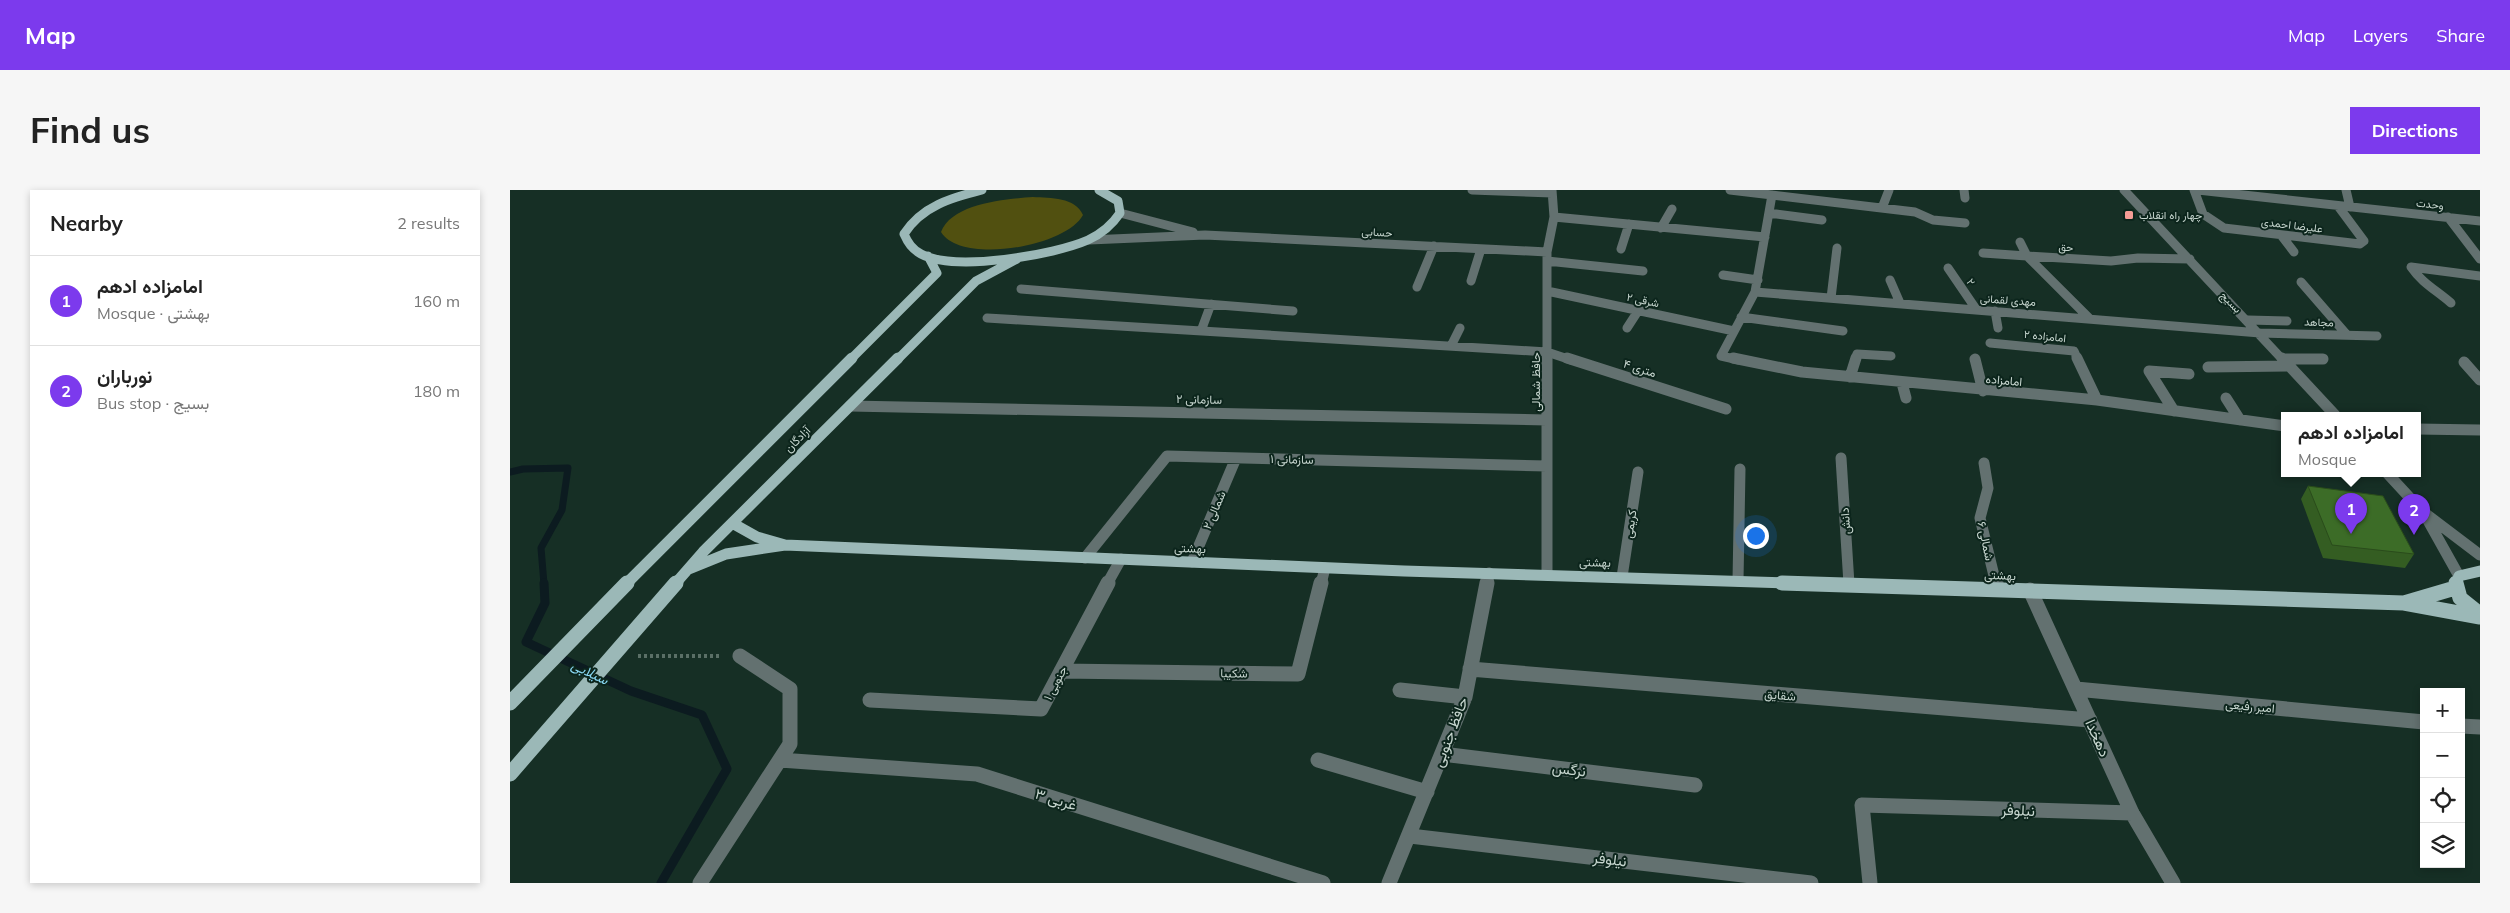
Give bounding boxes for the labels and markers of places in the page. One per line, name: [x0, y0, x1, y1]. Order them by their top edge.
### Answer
place label: چهار راه انقلاب: [2139, 208, 2202, 223]
marker: چهار راه انقلاب: [2123, 209, 2135, 221]
pin: 1: [2335, 493, 2367, 534]
pin: 2: [2398, 494, 2430, 535]

